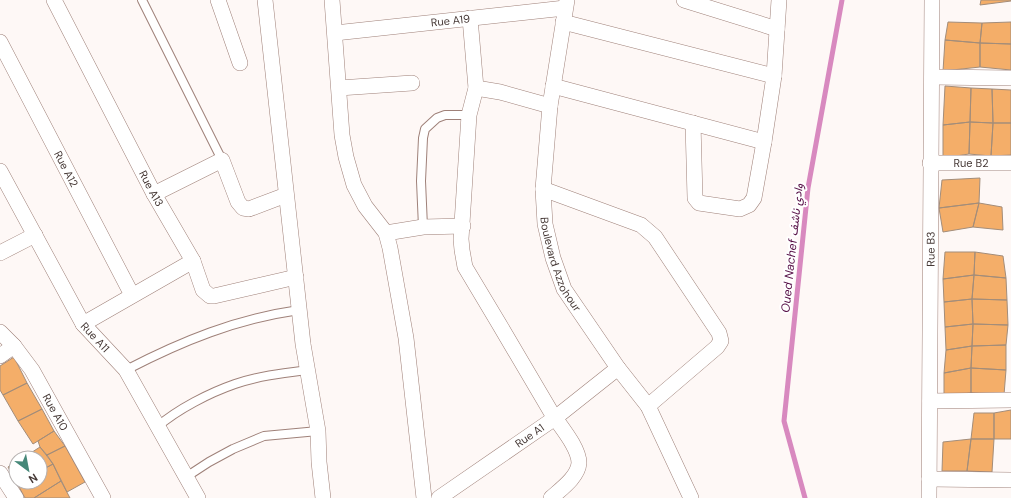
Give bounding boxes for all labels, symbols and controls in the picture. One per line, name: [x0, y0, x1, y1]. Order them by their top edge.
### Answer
street label: Rue A19: [430, 11, 471, 30]
street label: Rue A12: [51, 148, 81, 189]
street label: Rue B2: [953, 156, 989, 170]
street label: Rue A13: [136, 168, 167, 209]
water label: Oued Nachef وادي ناشف: [777, 182, 809, 314]
street label: Boulevard Azzohour: [538, 217, 584, 314]
street label: Rue B3: [923, 231, 938, 267]
street label: Rue A11: [78, 319, 113, 355]
street label: Rue A10: [40, 391, 71, 433]
street label: Rue A1: [512, 421, 547, 451]
north arrow: [8, 450, 48, 490]
text: N: [26, 470, 40, 487]

